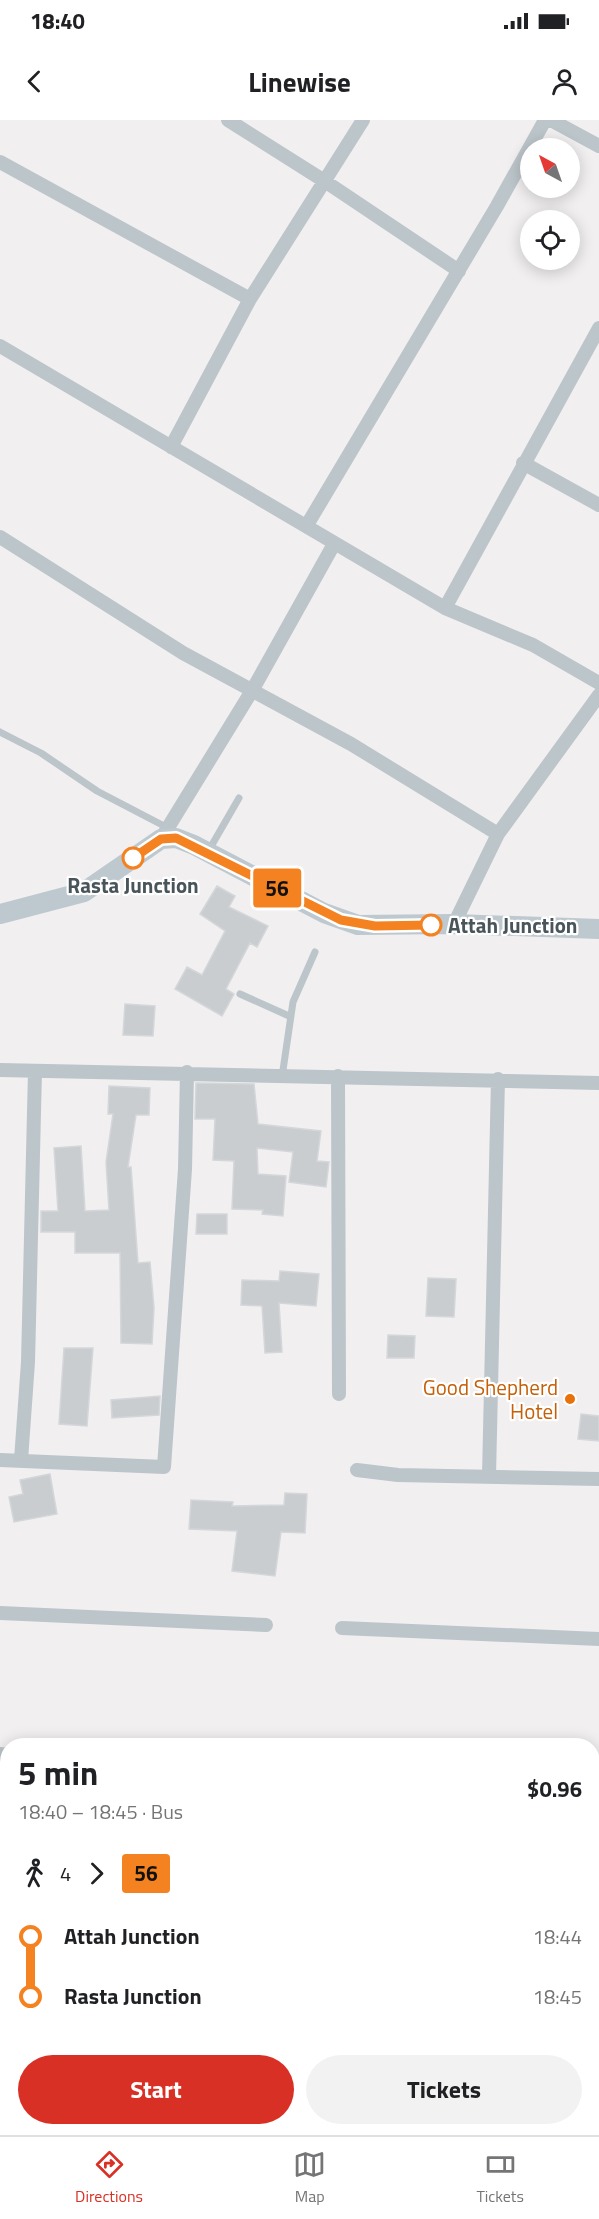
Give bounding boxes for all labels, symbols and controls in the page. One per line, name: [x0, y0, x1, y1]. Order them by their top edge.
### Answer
text: 18:40: [30, 4, 85, 38]
text: Linewise: [248, 61, 351, 102]
icon: back: [18, 65, 51, 98]
icon: person: [548, 65, 581, 98]
north arrow: [520, 138, 580, 198]
map controls: [520, 138, 580, 270]
button: locate: [520, 210, 580, 270]
marker: Rasta Junction: [122, 847, 144, 869]
line badge: 56: [250, 868, 304, 908]
place label: Rasta Junction: [67, 869, 199, 901]
text: 56: [265, 872, 289, 904]
place label: Attah Junction: [448, 909, 577, 941]
marker: Attah Junction: [420, 914, 442, 936]
place label: Good Shepherd Hotel: [423, 1371, 558, 1427]
marker: Good Shepherd Hotel: [563, 1392, 577, 1406]
text: 5 min: [18, 1748, 98, 1798]
text: $0.96: [527, 1772, 582, 1806]
text: 18:40 – 18:45 · Bus: [18, 1796, 183, 1827]
icon: walk: [18, 1857, 51, 1890]
icon: forward: [80, 1857, 113, 1890]
text: 56: [134, 1857, 158, 1889]
text: 4: [60, 1858, 71, 1889]
text: Attah Junction: [64, 1919, 200, 1953]
text: 18:44: [533, 1921, 582, 1952]
text: Rasta Junction: [64, 1979, 202, 2013]
text: 18:45: [533, 1981, 582, 2012]
button: Start: [18, 2055, 294, 2124]
button: Tickets: [306, 2055, 582, 2124]
tab: Directions: [75, 2148, 143, 2208]
tab: Map: [293, 2148, 326, 2208]
tab: Tickets: [476, 2148, 524, 2208]

